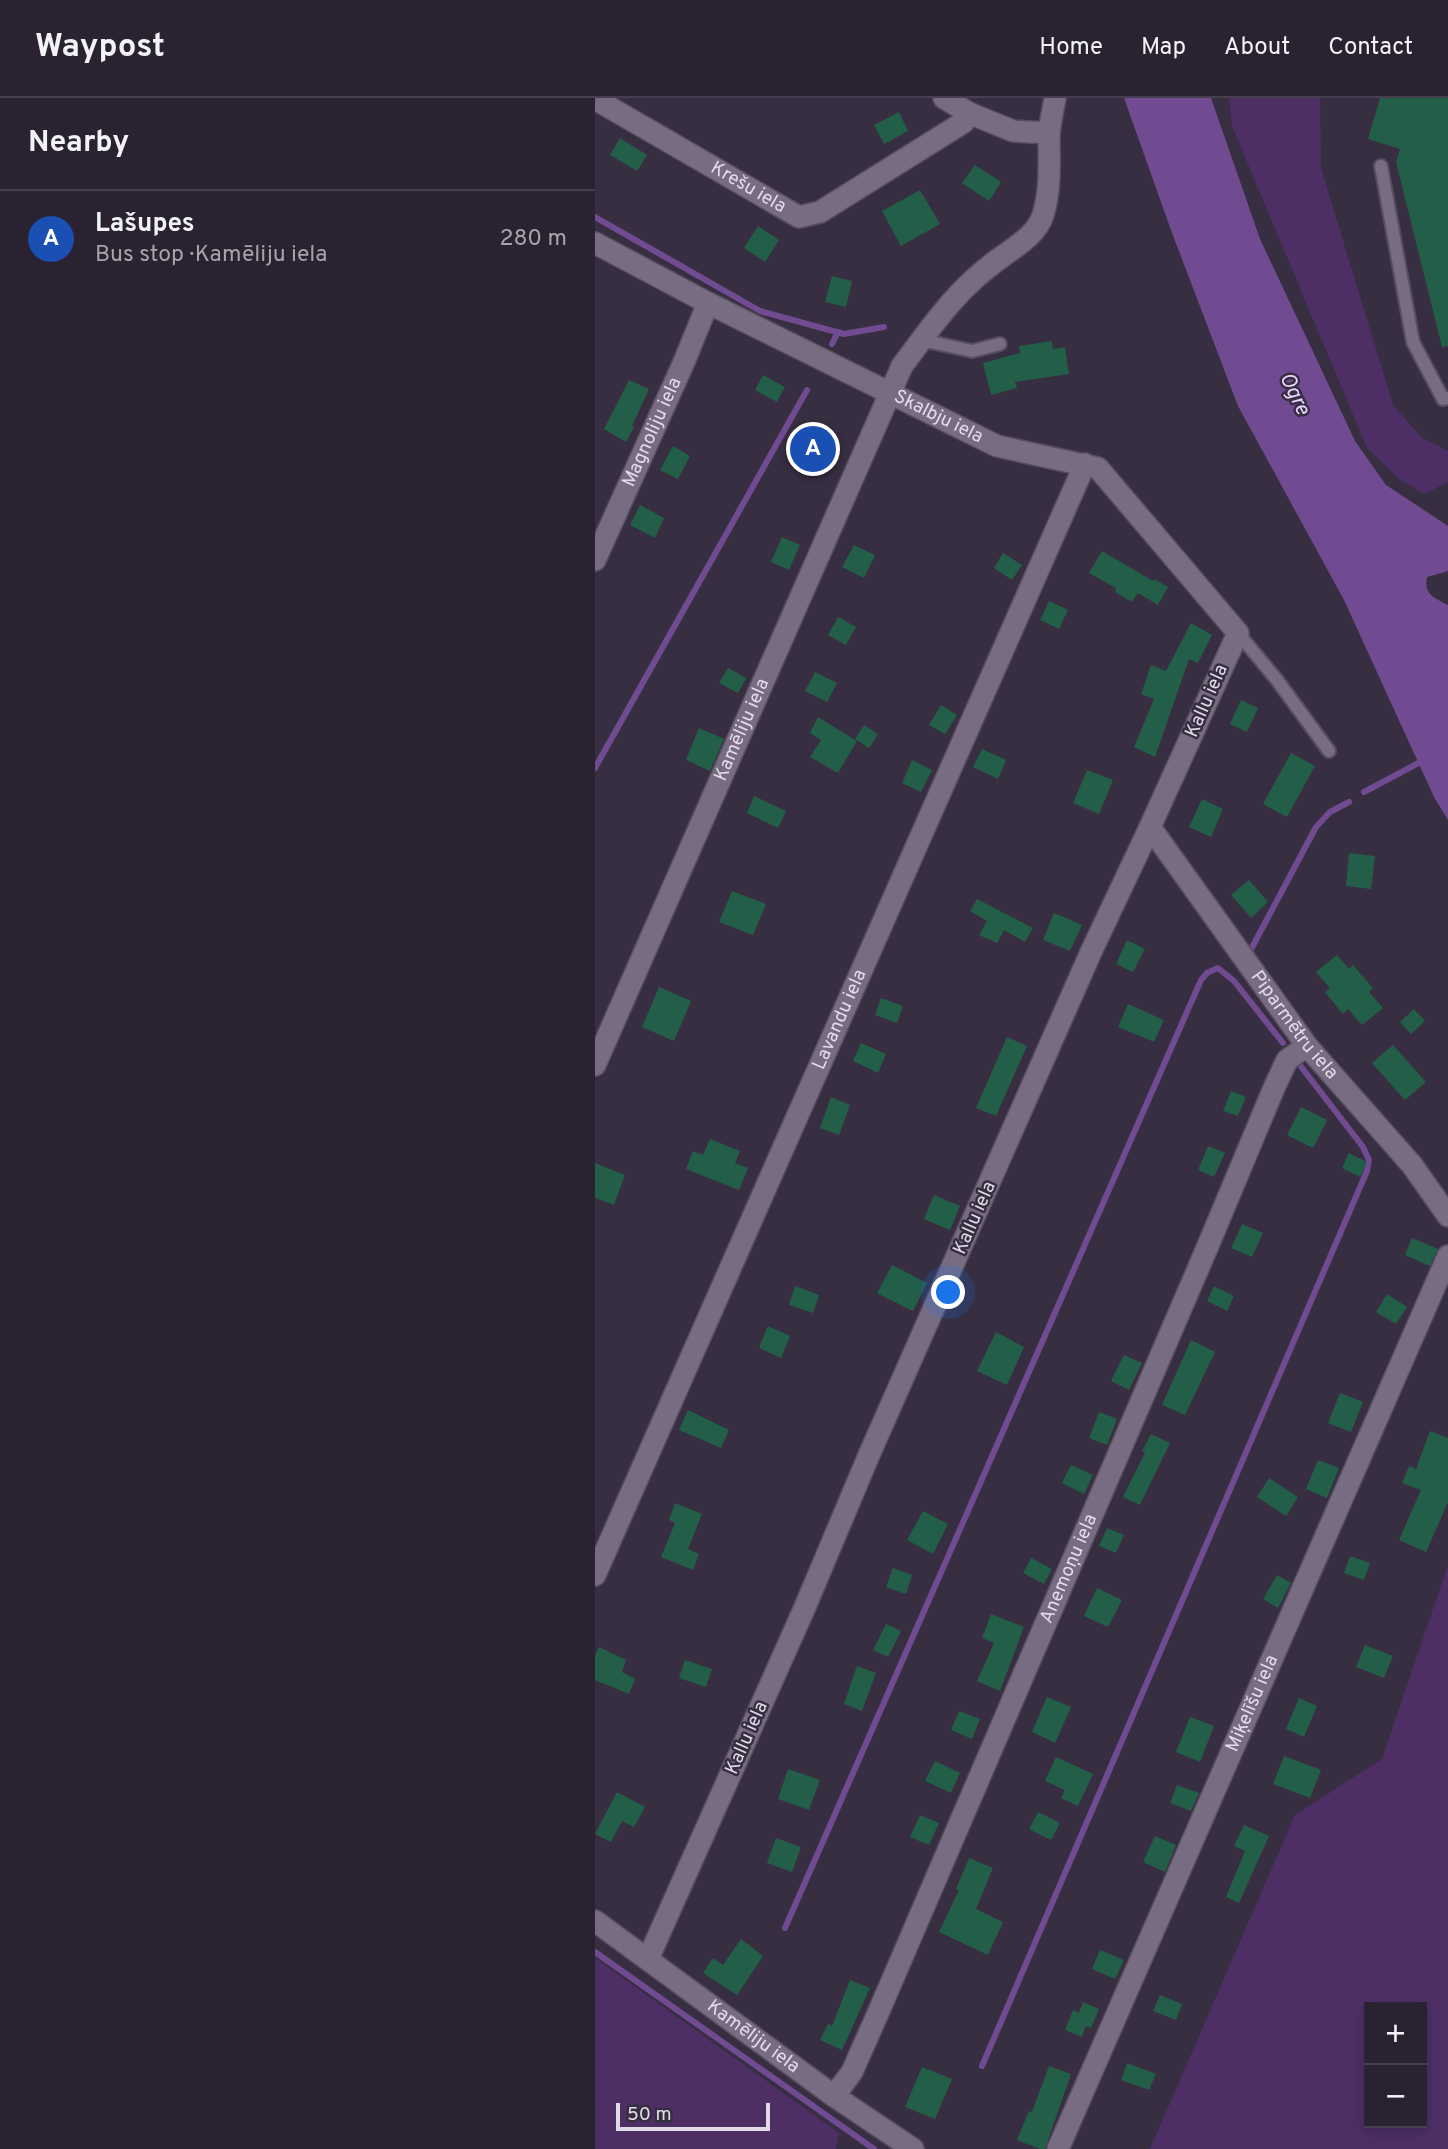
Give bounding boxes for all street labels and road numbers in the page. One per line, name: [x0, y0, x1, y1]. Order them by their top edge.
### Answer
street label: Krešu iela: [706, 156, 790, 219]
street label: Magnoliju iela: [617, 374, 688, 491]
street label: Skalbju iela: [890, 385, 987, 449]
street label: Kallu iela: [1180, 661, 1234, 741]
street label: Kamēliju iela: [709, 675, 775, 785]
street label: Lavandu iela: [807, 966, 873, 1073]
street label: Piparmētru iela: [1245, 966, 1343, 1085]
street label: Kallu iela: [948, 1178, 1002, 1258]
street label: Anemoņu iela: [1035, 1510, 1103, 1627]
street label: Miķelīšu iela: [1221, 1651, 1284, 1756]
street label: Kallu iela: [720, 1698, 774, 1778]
street label: Kamēliju iela: [702, 1995, 804, 2079]

